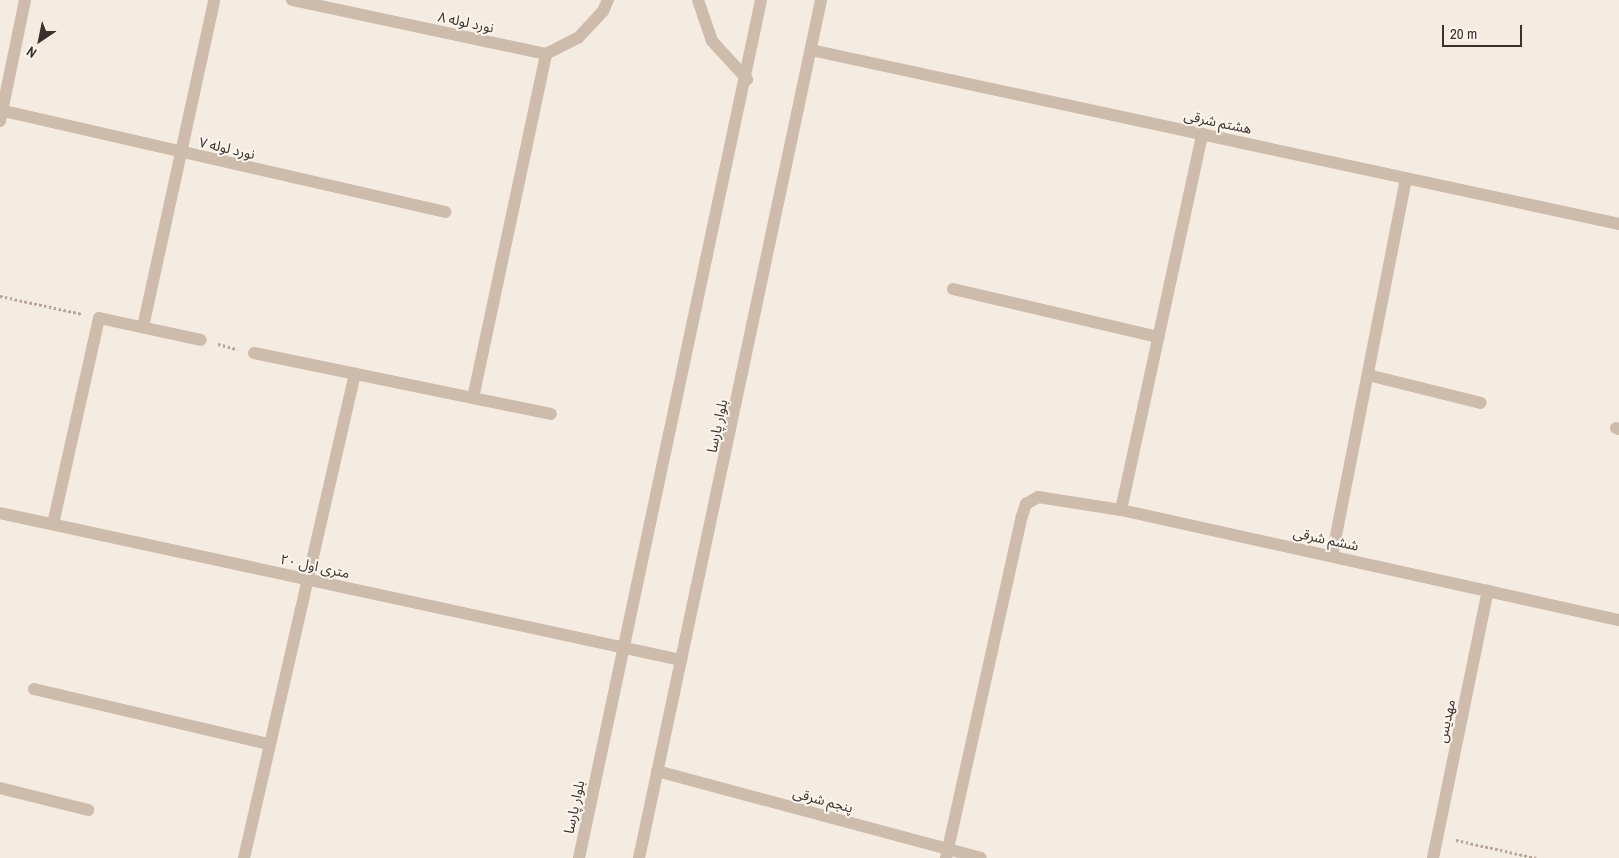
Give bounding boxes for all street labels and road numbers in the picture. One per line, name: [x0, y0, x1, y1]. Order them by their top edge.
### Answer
street label: ۸ نورد لوله: [436, 8, 496, 36]
street label: هشتم شرقی: [1183, 107, 1253, 137]
street label: ۷ نورد لوله: [197, 133, 257, 163]
street label: بلوار پارسا: [703, 398, 731, 454]
street label: ششم شرقی: [1292, 524, 1360, 554]
street label: ۲۰ متری اول: [279, 550, 351, 582]
street label: مهدیس: [1433, 698, 1459, 744]
street label: بلوار پارسا: [560, 779, 588, 835]
street label: پنجم شرقی: [791, 784, 855, 816]

